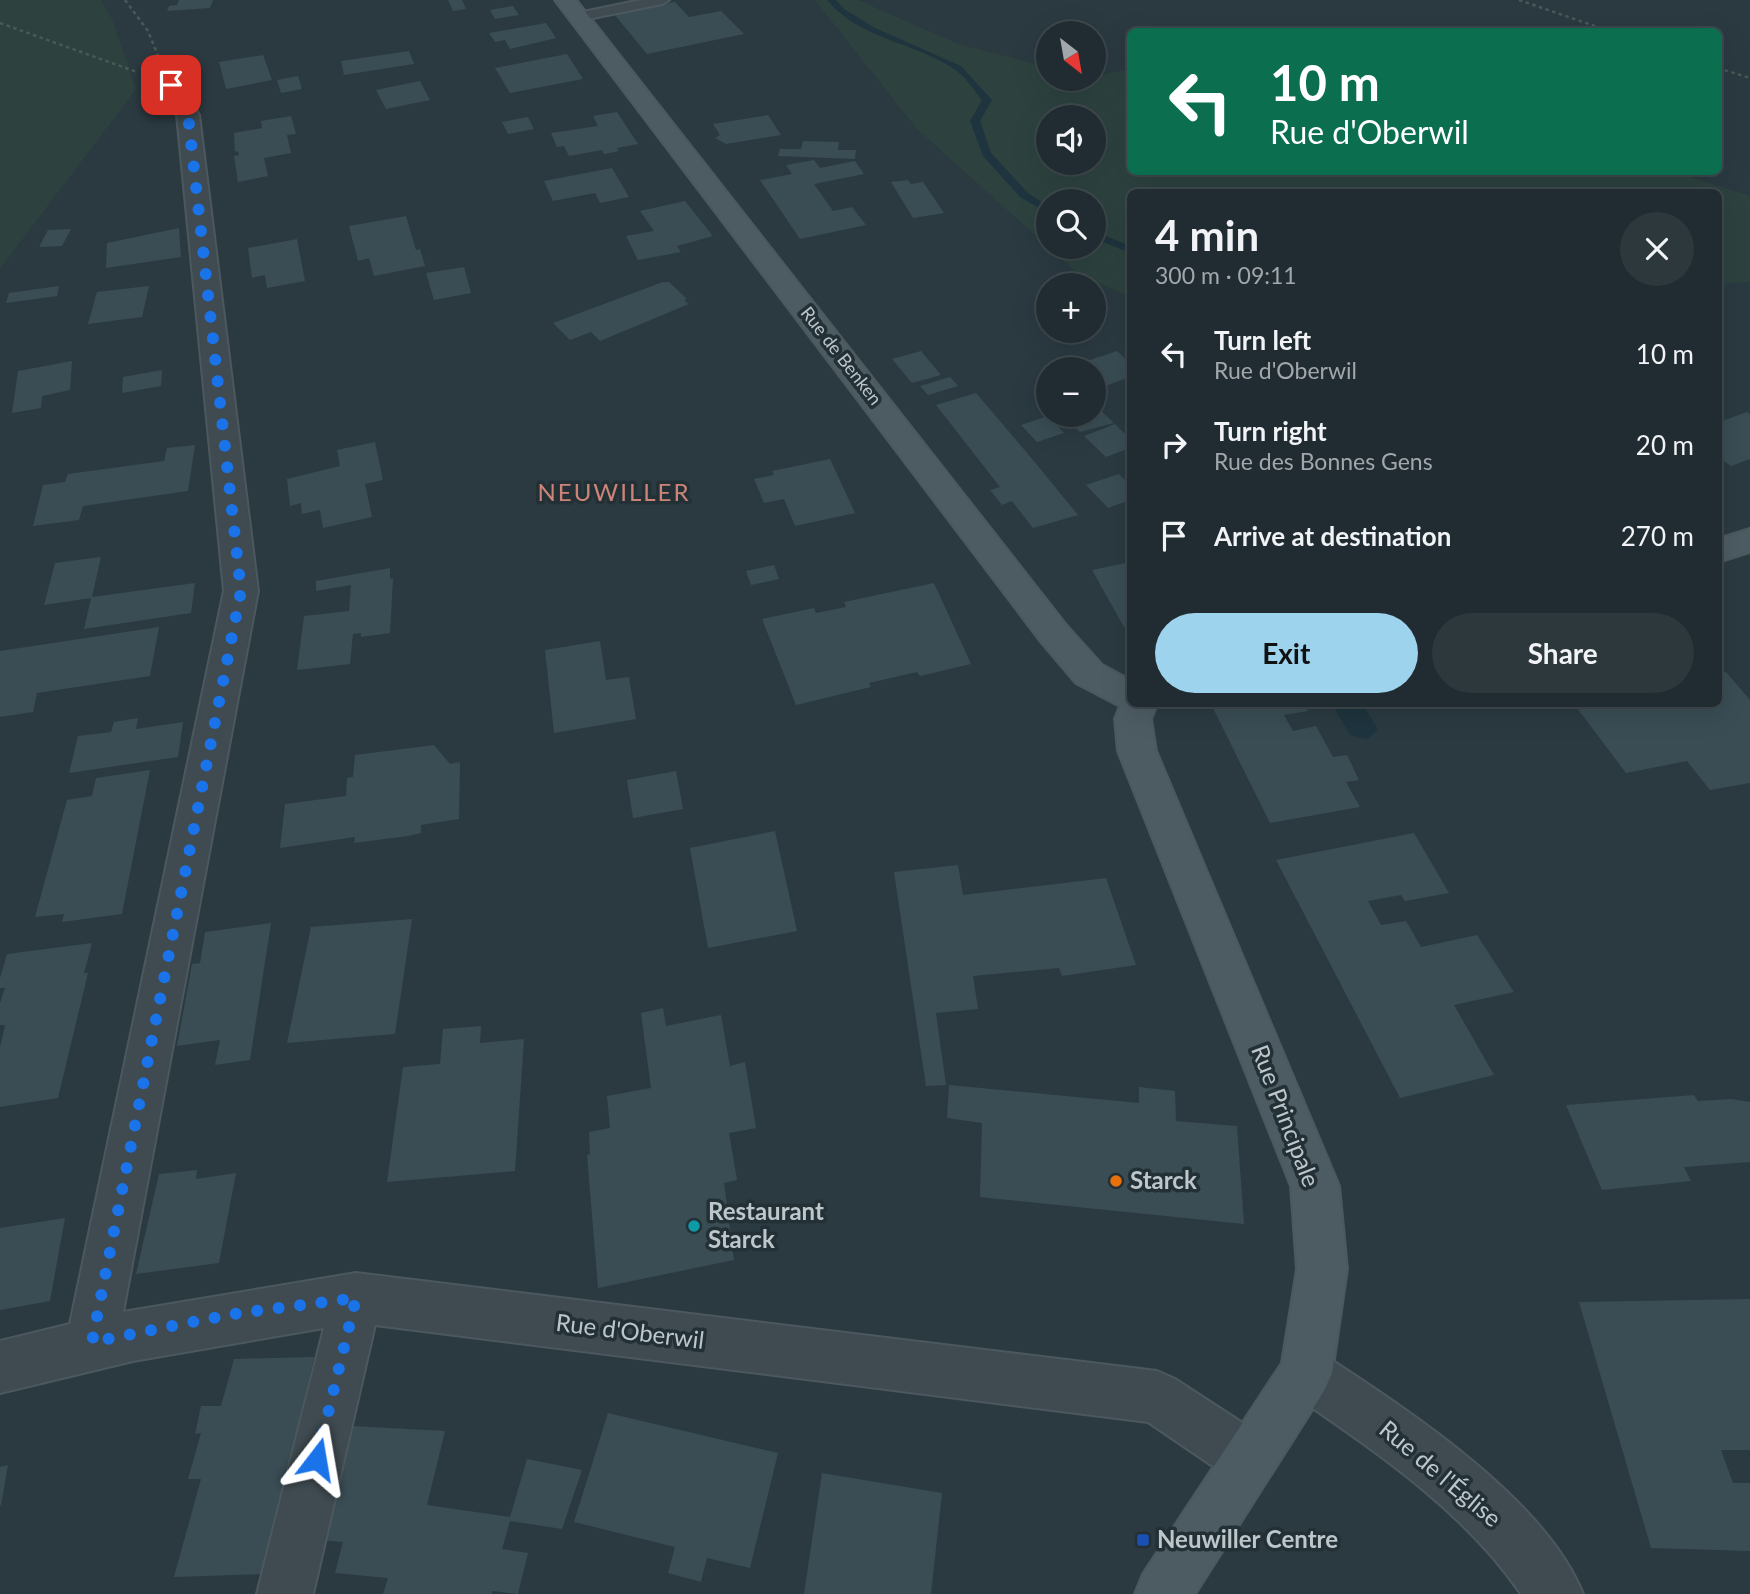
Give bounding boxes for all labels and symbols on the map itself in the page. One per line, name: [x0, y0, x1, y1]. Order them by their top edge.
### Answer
north arrow: [1036, 21, 1106, 91]
pin: [141, 55, 201, 115]
street label: Rue de Benken: [797, 302, 887, 409]
district label: NEUWILLER: [538, 477, 690, 506]
street label: Rue Principale: [1246, 1040, 1327, 1191]
place label: Starck: [1130, 1165, 1197, 1194]
marker: Starck: [1108, 1173, 1124, 1189]
place label: Restaurant Starck: [708, 1196, 824, 1253]
marker: Restaurant Starck: [686, 1218, 702, 1234]
street label: Rue d'Oberwil: [554, 1307, 706, 1354]
street label: Rue de l'Église: [1374, 1414, 1508, 1532]
position arrow: [280, 1422, 354, 1496]
place label: Neuwiller Centre: [1157, 1524, 1338, 1553]
marker: Neuwiller Centre: [1135, 1532, 1151, 1548]

